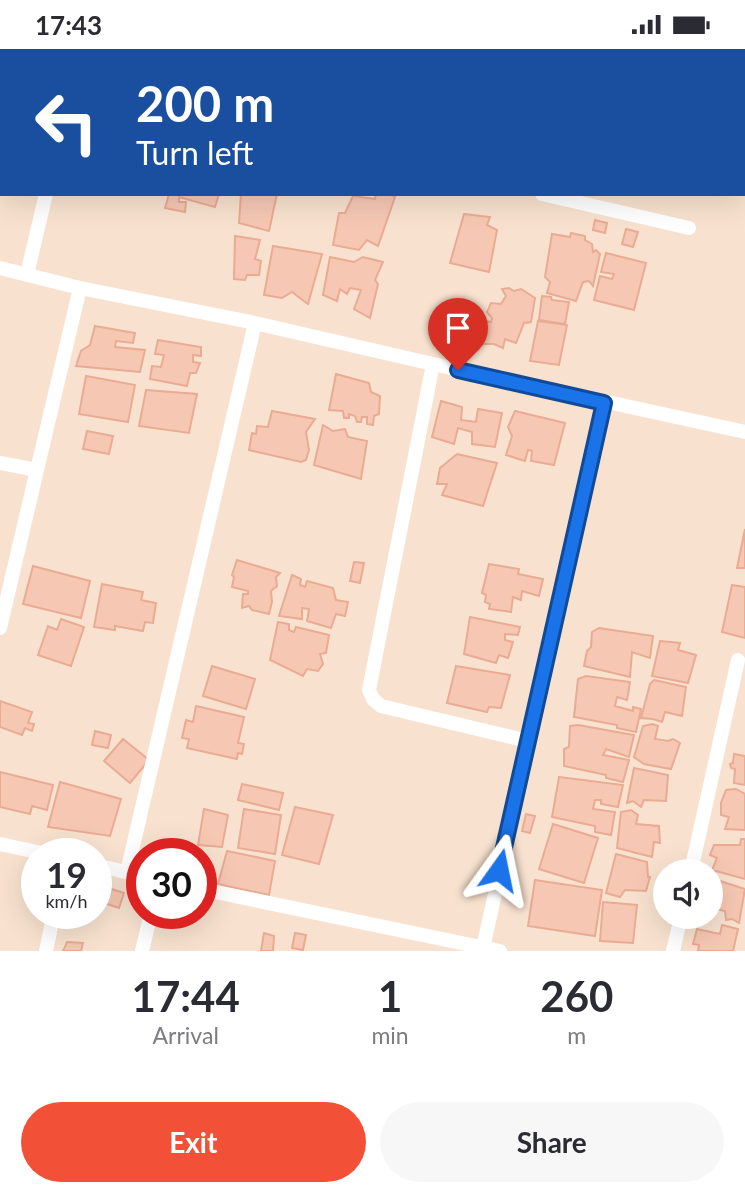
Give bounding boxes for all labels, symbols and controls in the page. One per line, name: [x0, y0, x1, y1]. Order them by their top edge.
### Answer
text: 17:43: [35, 9, 102, 41]
text: 200 m: [136, 74, 274, 132]
icon: left: [21, 77, 112, 168]
text: Turn left: [136, 133, 253, 172]
pin: [428, 298, 488, 370]
icon: arrive: [439, 309, 477, 347]
position arrow: [462, 833, 536, 907]
speed limit sign: 30: [126, 838, 217, 929]
text: 19: [46, 853, 87, 895]
map controls: [653, 859, 723, 929]
button: sound: [653, 859, 723, 929]
text: km/h: [45, 890, 88, 912]
text: 17:44: [132, 971, 240, 1021]
text: 1: [378, 971, 402, 1021]
text: 260: [540, 971, 613, 1021]
text: Arrival: [153, 1021, 219, 1049]
text: min: [371, 1021, 409, 1049]
text: m: [567, 1021, 586, 1049]
button: Exit: [21, 1102, 366, 1182]
button: Share: [380, 1102, 724, 1182]

